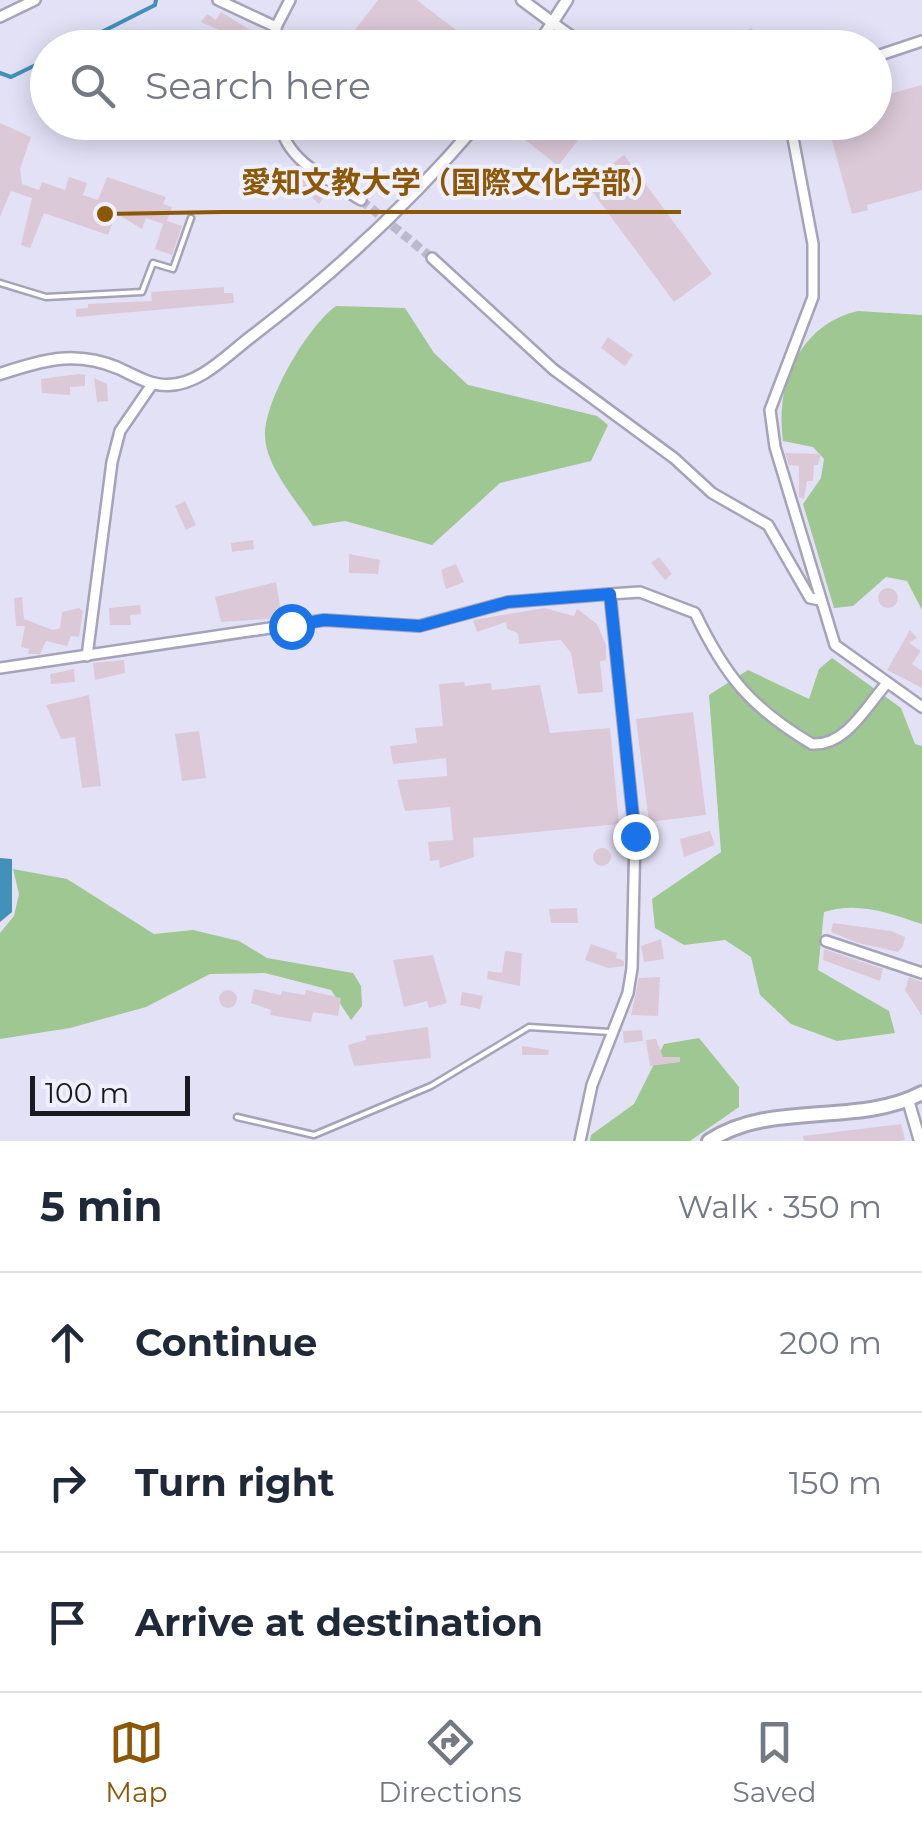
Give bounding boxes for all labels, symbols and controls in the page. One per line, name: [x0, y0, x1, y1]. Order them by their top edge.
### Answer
search box: [30, 30, 892, 140]
icon: search: [65, 58, 120, 113]
text: Search here: [145, 62, 371, 109]
callout: 愛知文教大学（国際文化学部）: [221, 152, 681, 212]
text: 愛知文教大学（国際文化学部）: [241, 164, 661, 201]
route start: [269, 604, 315, 650]
route end: [613, 814, 659, 860]
scale bar: [30, 1071, 190, 1116]
text: 100 m: [45, 1076, 129, 1110]
text: 5 min: [40, 1180, 163, 1232]
text: Walk · 350 m: [677, 1187, 882, 1226]
icon: ahead: [40, 1315, 95, 1370]
text: Continue: [135, 1319, 317, 1366]
text: 200 m: [779, 1323, 882, 1362]
icon: right: [40, 1455, 95, 1510]
text: Turn right: [135, 1459, 334, 1506]
text: 150 m: [789, 1463, 882, 1502]
icon: arrive: [40, 1595, 95, 1650]
text: Arrive at destination: [135, 1599, 543, 1646]
tab: Map: [105, 1715, 168, 1809]
tab: Directions: [378, 1715, 522, 1809]
tab: Saved: [732, 1715, 817, 1809]

